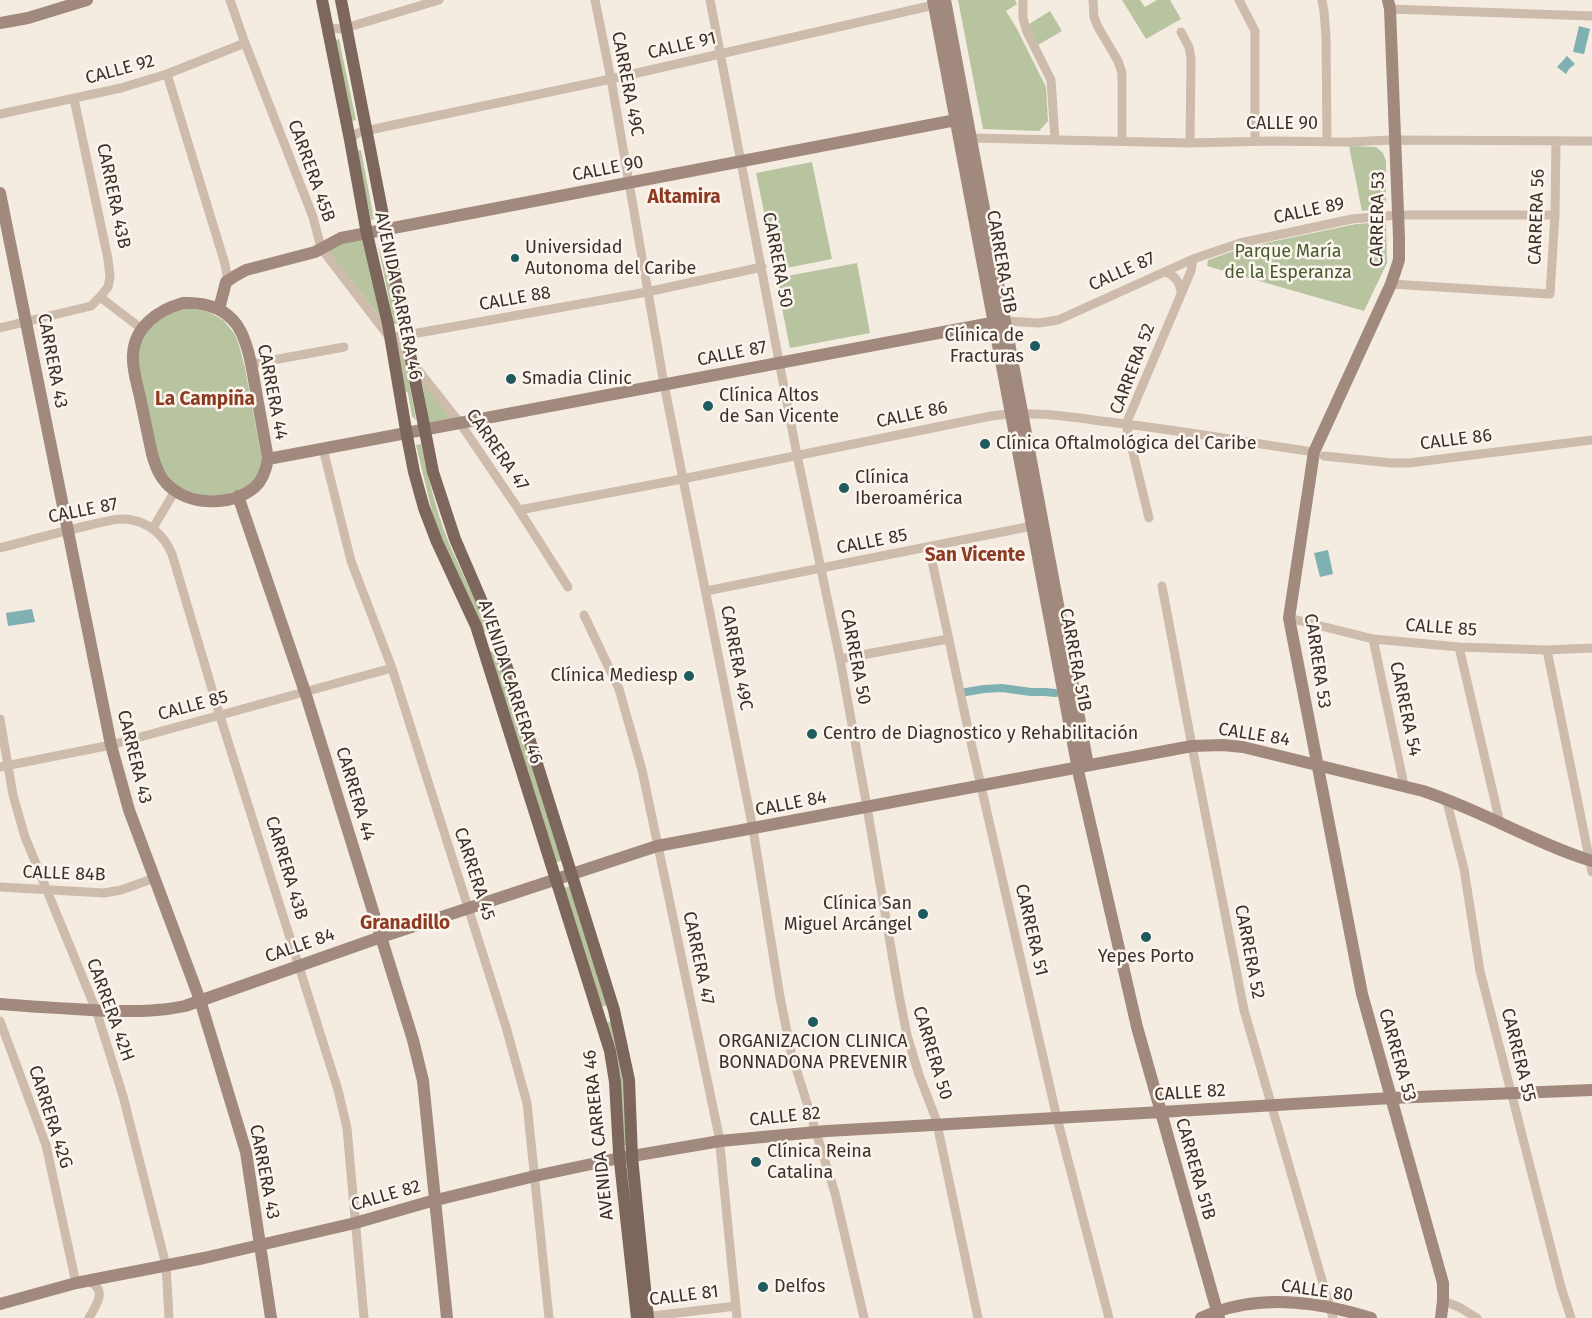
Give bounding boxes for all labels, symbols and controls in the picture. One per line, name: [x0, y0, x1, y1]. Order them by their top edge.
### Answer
street label: CALLE 91: [646, 28, 718, 64]
street label: CARRERA 49C: [606, 30, 648, 138]
street label: CALLE 92: [83, 50, 157, 90]
street label: CALLE 90: [1246, 113, 1318, 135]
street label: CARRERA 45B: [283, 117, 339, 225]
street label: CARRERA 43B: [91, 141, 135, 251]
street label: CALLE 90: [570, 152, 646, 186]
street label: CARRERA 56: [1525, 168, 1549, 266]
street label: CARRERA 53: [1366, 171, 1390, 267]
district label: Altamira: [647, 187, 721, 209]
street label: CALLE 89: [1272, 193, 1346, 229]
street label: CARRERA 51B: [981, 209, 1021, 315]
street label: AVENIDA CARRERA 46: [370, 210, 426, 382]
street label: CARRERA 50: [757, 210, 797, 310]
place label: Universidad Autonoma del Caribe: [525, 237, 696, 280]
park label: Parque María de la Esperanza: [1224, 241, 1352, 284]
street label: CALLE 87: [1085, 248, 1159, 296]
marker: Universidad Autonoma del Caribe: [509, 252, 521, 264]
street label: CALLE 88: [477, 282, 553, 316]
street label: CARRERA 43: [32, 312, 72, 410]
street label: CARRERA 52: [1106, 321, 1160, 417]
place label: Clínica de Fracturas: [945, 325, 1024, 368]
street label: CALLE 87: [695, 337, 769, 371]
marker: Clínica de Fracturas: [1028, 339, 1042, 353]
street label: CARRERA 44: [252, 342, 292, 442]
place label: Smadia Clinic: [522, 368, 632, 390]
marker: Smadia Clinic: [504, 372, 518, 386]
place label: Clínica Altos de San Vicente: [719, 385, 839, 428]
district label: La Campiña: [155, 389, 255, 411]
street label: CALLE 86: [874, 397, 950, 433]
marker: Clínica Altos de San Vicente: [701, 399, 715, 413]
street label: CARRERA 47: [461, 405, 533, 495]
street label: CALLE 86: [1419, 425, 1493, 455]
place label: Clínica Oftalmológica del Caribe: [996, 433, 1256, 455]
marker: Clínica Oftalmológica del Caribe: [978, 437, 992, 451]
place label: Clínica Iberoamérica: [855, 467, 963, 509]
marker: Clínica Iberoamérica: [837, 481, 851, 495]
street label: CALLE 87: [46, 494, 120, 528]
street label: CALLE 85: [835, 525, 909, 559]
district label: San Vicente: [925, 545, 1025, 567]
street label: AVENIDA CARRERA 46: [473, 597, 547, 767]
street label: CARRERA 49C: [715, 604, 757, 712]
street label: CARRERA 50: [835, 607, 875, 707]
street label: CARRERA 51B: [1054, 607, 1096, 713]
street label: CARRERA 53: [1299, 612, 1335, 710]
street label: CALLE 85: [1405, 615, 1477, 641]
street label: CARRERA 54: [1384, 660, 1426, 758]
place label: Clínica Mediesp: [551, 665, 678, 687]
marker: Clínica Mediesp: [682, 669, 696, 683]
street label: CALLE 85: [156, 686, 230, 726]
street label: CARRERA 43: [112, 708, 156, 806]
street label: CALLE 84: [1217, 719, 1291, 751]
place label: Centro de Diagnostico y Rehabilitación: [823, 723, 1138, 745]
marker: Centro de Diagnostico y Rehabilitación: [805, 727, 819, 741]
street label: CARRERA 44: [331, 744, 379, 844]
street label: CALLE 84: [753, 787, 829, 821]
street label: CARRERA 43B: [260, 814, 312, 922]
street label: CARRERA 45: [449, 825, 499, 923]
street label: CALLE 84B: [22, 862, 106, 886]
street label: CARRERA 51: [1010, 882, 1052, 978]
place label: Clínica San Miguel Arcángel: [784, 893, 912, 936]
street label: CARRERA 52: [1229, 903, 1269, 1001]
marker: Clínica San Miguel Arcángel: [916, 907, 930, 921]
street label: CARRERA 47: [678, 909, 718, 1007]
district label: Granadillo: [360, 913, 450, 935]
street label: CALLE 84: [262, 924, 338, 968]
marker: Yepes Porto: [1139, 930, 1153, 944]
place label: Yepes Porto: [1098, 946, 1194, 968]
street label: CARRERA 42H: [81, 955, 139, 1065]
street label: CARRERA 50: [908, 1004, 956, 1102]
street label: CARRERA 53: [1373, 1006, 1421, 1104]
street label: CARRERA 55: [1496, 1006, 1540, 1104]
marker: ORGANIZACION CLINICA BONNADONA PREVENIR: [806, 1015, 820, 1029]
place label: ORGANIZACION CLINICA BONNADONA PREVENIR: [718, 1031, 908, 1074]
street label: AVENIDA CARRERA 46: [579, 1049, 619, 1221]
street label: CARRERA 42G: [23, 1063, 77, 1171]
street label: CALLE 82: [1154, 1080, 1226, 1106]
street label: CALLE 82: [748, 1103, 822, 1131]
street label: CARRERA 51B: [1170, 1116, 1220, 1222]
street label: CARRERA 43: [244, 1123, 284, 1221]
place label: Clínica Reina Catalina: [767, 1141, 872, 1184]
marker: Clínica Reina Catalina: [749, 1155, 763, 1169]
street label: CALLE 82: [349, 1176, 423, 1216]
street label: CALLE 80: [1280, 1275, 1354, 1307]
place label: Delfos: [774, 1276, 825, 1298]
marker: Delfos: [756, 1280, 770, 1294]
street label: CALLE 81: [648, 1281, 720, 1311]

